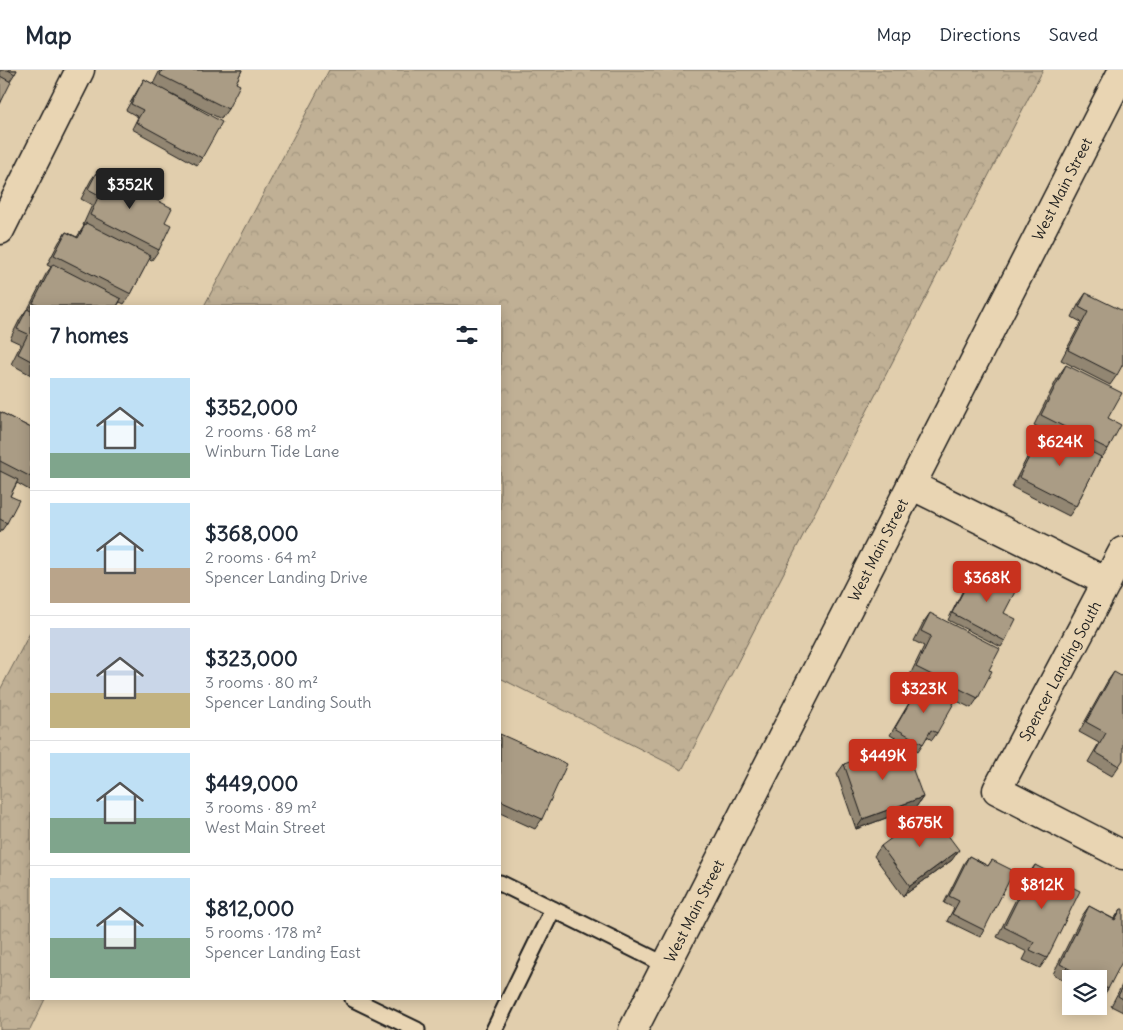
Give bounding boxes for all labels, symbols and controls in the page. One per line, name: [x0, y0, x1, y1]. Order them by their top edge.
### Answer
text: Map: [25, 20, 72, 50]
text: Map: [876, 23, 911, 46]
text: Directions: [939, 23, 1021, 46]
text: Saved: [1049, 23, 1098, 46]
street label: West Main Street: [1028, 134, 1096, 244]
pin: $352K: [95, 168, 165, 210]
text: $352K: [107, 174, 153, 194]
icon: filters: [453, 321, 481, 349]
text: 7 homes: [50, 322, 129, 349]
text: $352,000: [205, 394, 298, 421]
icon: home: [90, 398, 150, 458]
text: 2 rooms · 68 m²: [205, 421, 317, 441]
pin: $624K: [1025, 424, 1095, 467]
text: $624K: [1037, 431, 1083, 451]
text: Winburn Tide Lane: [205, 441, 340, 461]
street label: West Main Street: [844, 495, 912, 605]
text: $368,000: [205, 520, 299, 547]
icon: home: [90, 523, 150, 583]
text: 2 rooms · 64 m²: [205, 547, 317, 567]
pin: $368K: [952, 560, 1022, 603]
text: Spencer Landing Drive: [205, 567, 368, 587]
text: $368K: [964, 567, 1010, 587]
street label: Spencer Landing South: [1015, 597, 1105, 744]
text: $323,000: [205, 645, 298, 672]
icon: home: [90, 648, 150, 708]
text: 3 rooms · 80 m²: [205, 672, 318, 692]
pin: $323K: [889, 672, 959, 714]
text: $323K: [901, 678, 947, 698]
text: Spencer Landing South: [205, 692, 372, 712]
pin: $449K: [848, 738, 918, 781]
text: $449K: [860, 745, 906, 765]
text: $449,000: [205, 770, 298, 797]
icon: home: [90, 773, 150, 833]
text: 3 rooms · 89 m²: [205, 797, 317, 817]
pin: $675K: [885, 806, 955, 848]
text: $675K: [897, 812, 943, 832]
text: West Main Street: [205, 817, 325, 837]
street label: West Main Street: [660, 856, 728, 966]
pin: $812K: [1007, 868, 1077, 910]
text: $812K: [1020, 874, 1064, 894]
text: $812,000: [205, 895, 294, 922]
icon: home: [90, 898, 150, 958]
text: 5 rooms · 178 m²: [205, 922, 322, 942]
text: Spencer Landing East: [205, 942, 361, 962]
map controls: [1062, 970, 1107, 1015]
button: layers: [1062, 970, 1107, 1015]

